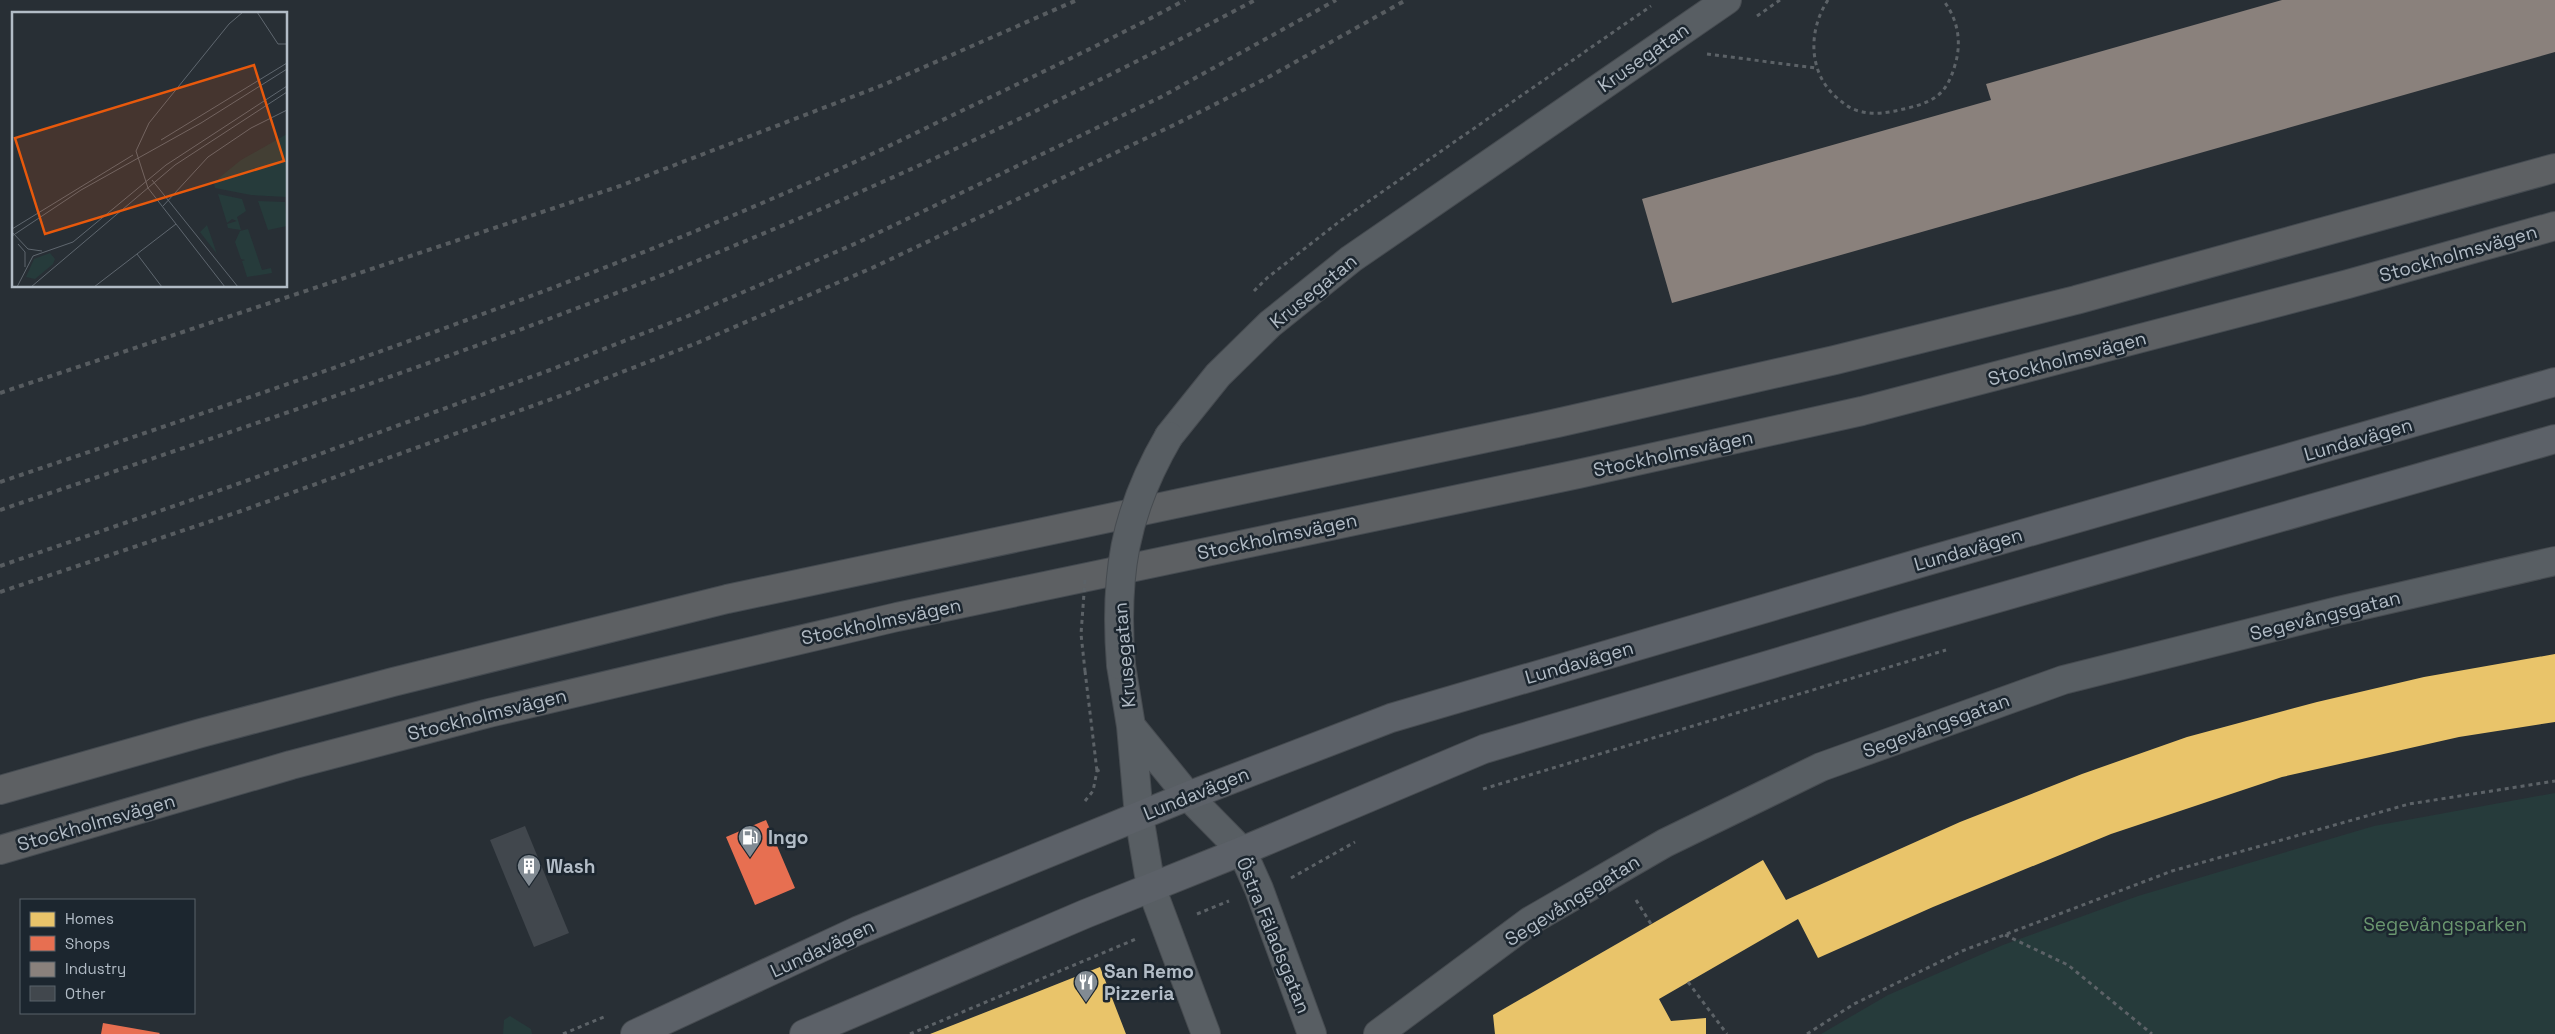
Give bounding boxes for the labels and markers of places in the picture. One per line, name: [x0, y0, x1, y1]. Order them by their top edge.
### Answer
fuel station icon: Ingo: [737, 824, 763, 858]
place label: Ingo: [768, 825, 808, 850]
building icon: Wash: [516, 853, 542, 887]
place label: Wash: [546, 854, 596, 879]
place label: San Remo Pizzeria: [1104, 959, 1194, 1006]
restaurant icon: San Remo Pizzeria: [1073, 969, 1099, 1003]

